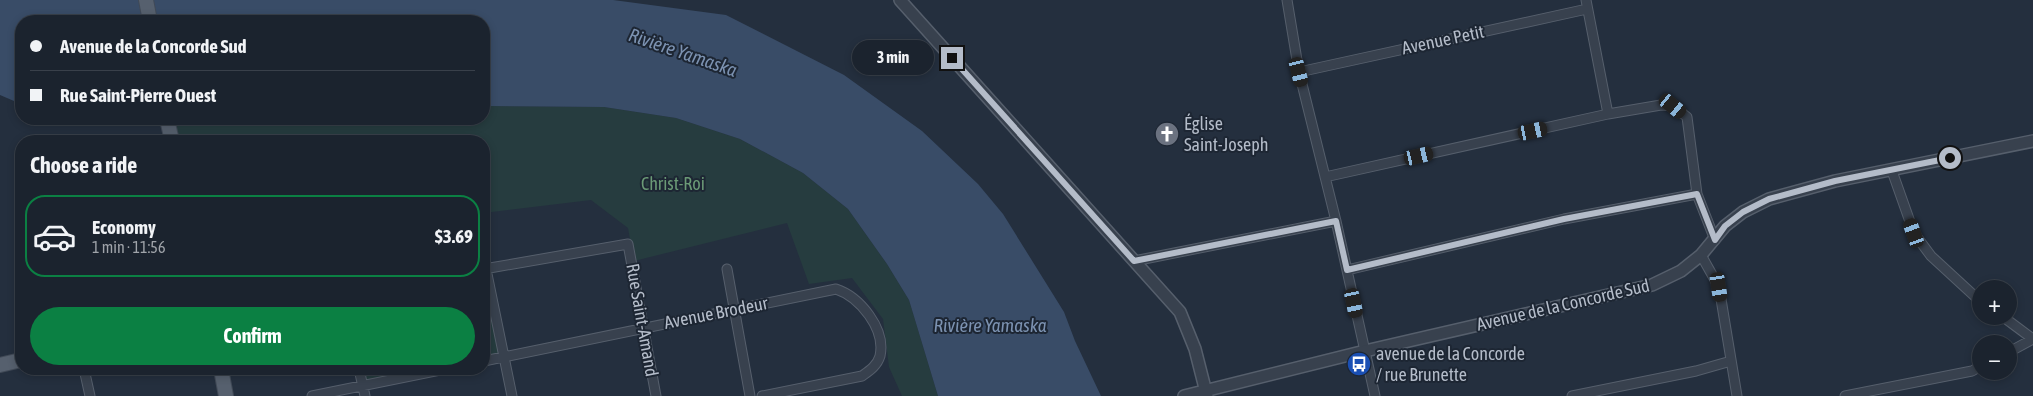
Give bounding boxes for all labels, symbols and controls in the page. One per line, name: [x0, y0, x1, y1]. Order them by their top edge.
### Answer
street label: Avenue Petit: [1400, 21, 1486, 58]
water label: Rivière Yamaska: [626, 23, 740, 81]
text: Avenue de la Concorde Sud: [60, 35, 247, 57]
callout: 3 min: [852, 40, 934, 76]
route end: [941, 47, 963, 69]
text: 3 min: [877, 48, 909, 66]
car: [1288, 56, 1309, 88]
text: Rue Saint-Pierre Ouest: [60, 84, 216, 106]
car: [1656, 91, 1689, 121]
place label: Église Saint-Joseph: [1184, 113, 1269, 155]
church icon: Église Saint-Joseph: [1154, 121, 1180, 147]
car: [1516, 121, 1549, 141]
car: [1402, 145, 1435, 167]
route start: [1939, 147, 1961, 169]
text: Choose a ride: [30, 152, 137, 178]
park label: Christ-Roi: [641, 173, 705, 194]
icon: car: [32, 214, 77, 259]
text: Economy: [92, 216, 156, 238]
car: [1901, 216, 1926, 250]
text: $3.69: [435, 225, 473, 247]
text: 1 min · 11:56: [92, 238, 165, 256]
street label: Rue Saint-Amand: [622, 262, 663, 378]
car: [1709, 271, 1728, 303]
street label: Avenue de la Concorde Sud: [1474, 274, 1651, 335]
map controls: [1972, 280, 2017, 380]
button: +: [1972, 280, 2017, 325]
car: [1343, 287, 1364, 319]
street label: Avenue Brodeur: [662, 292, 770, 333]
button: Confirm: [30, 307, 475, 365]
water label: Rivière Yamaska: [933, 314, 1047, 336]
button: −: [1972, 335, 2017, 380]
place label: avenue de la Concorde / rue Brunette: [1376, 343, 1525, 385]
bus stop icon: avenue de la Concorde / rue Brunette: [1346, 351, 1372, 377]

